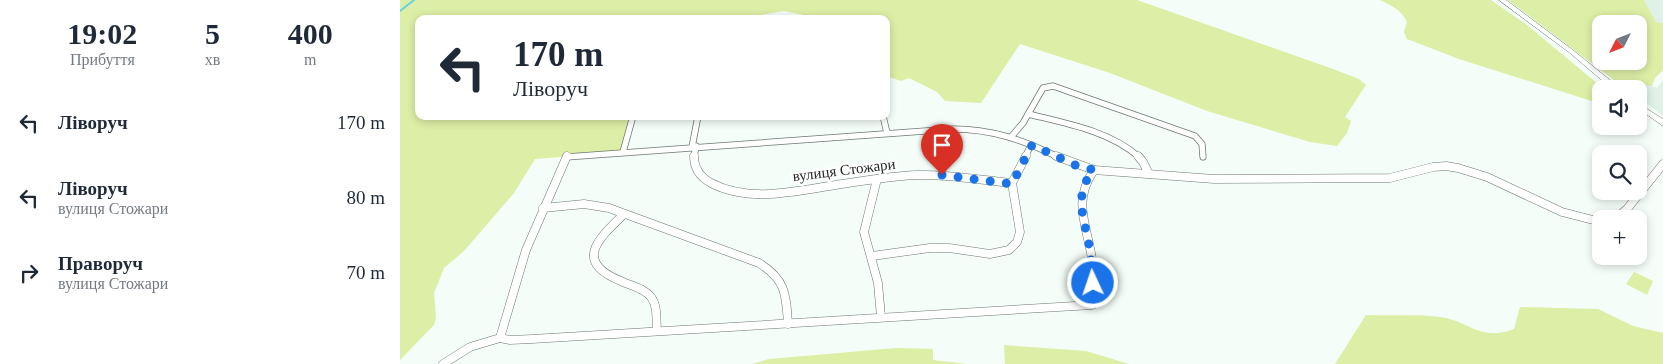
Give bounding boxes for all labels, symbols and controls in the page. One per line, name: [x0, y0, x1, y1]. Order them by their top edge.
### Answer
north arrow: [1592, 15, 1648, 70]
map controls: [1592, 15, 1647, 265]
text: 19:02: [67, 17, 137, 50]
text: 5: [205, 17, 220, 50]
text: 400: [288, 17, 333, 50]
icon: left: [430, 35, 495, 100]
text: 170 m: [513, 35, 603, 74]
text: Прибуття: [70, 51, 135, 68]
text: хв: [205, 51, 220, 68]
text: m: [304, 51, 316, 68]
text: Ліворуч: [513, 76, 588, 101]
button: sound: [1592, 80, 1647, 135]
icon: left: [15, 109, 43, 137]
text: Ліворуч: [58, 112, 128, 133]
text: 170 m: [337, 112, 385, 133]
pin: [921, 124, 963, 175]
icon: arrive: [928, 131, 956, 159]
button: search: [1592, 145, 1647, 200]
street label: вулиця Стожари: [792, 156, 896, 184]
text: Ліворуч: [58, 178, 128, 199]
icon: left: [15, 184, 43, 212]
text: 80 m: [346, 187, 385, 208]
text: вулиця Стожари: [58, 200, 168, 217]
button: +: [1592, 210, 1647, 265]
text: Праворуч: [58, 253, 143, 274]
position arrow: [1066, 256, 1118, 308]
icon: right: [15, 259, 43, 287]
text: 70 m: [346, 262, 385, 283]
text: вулиця Стожари: [58, 275, 168, 292]

